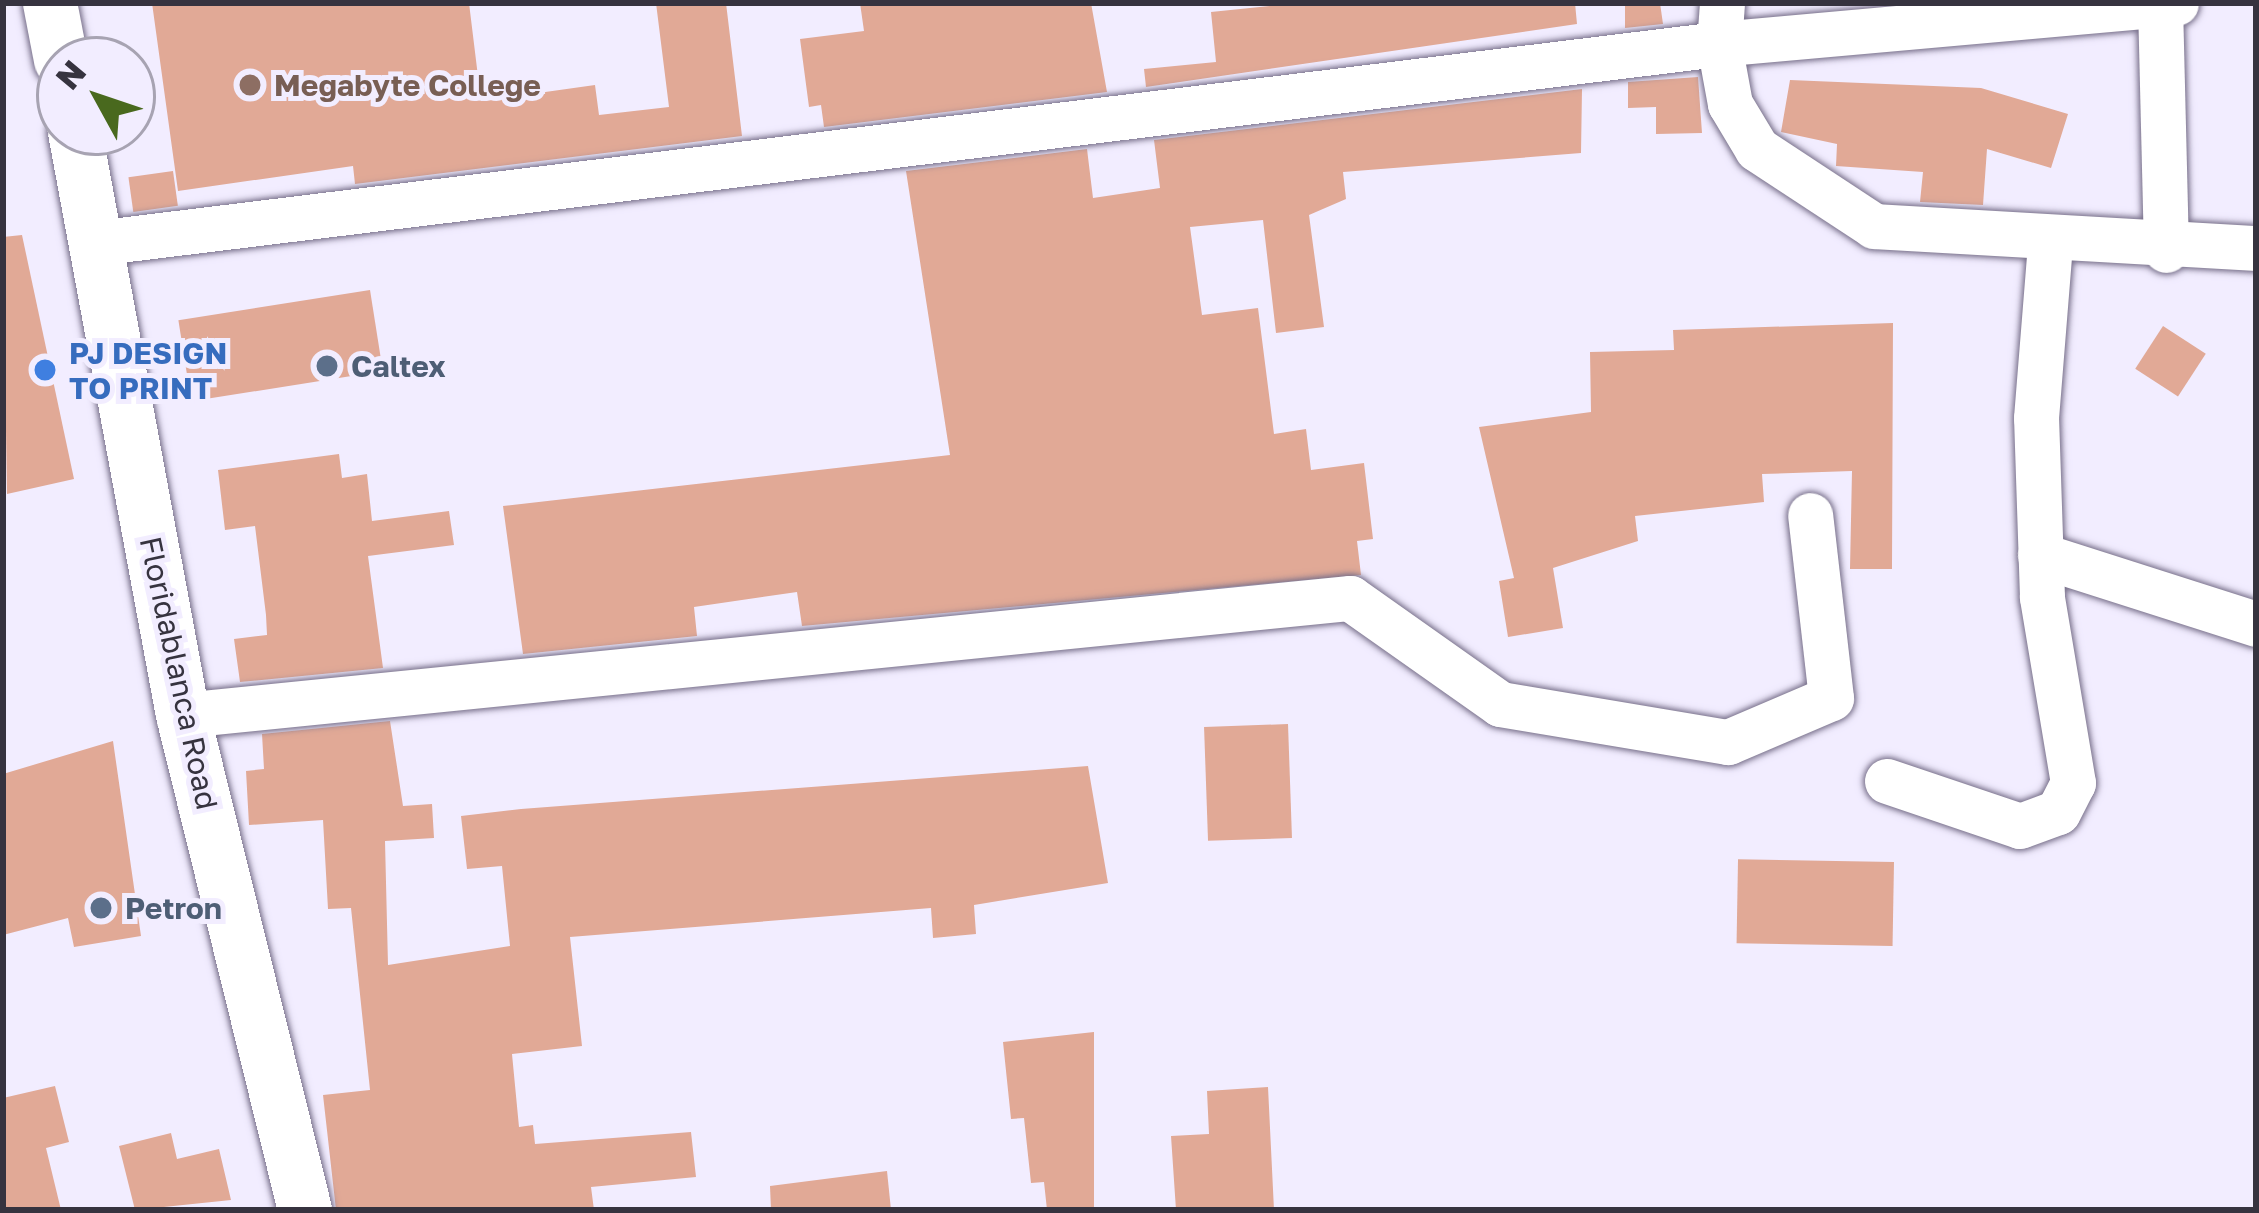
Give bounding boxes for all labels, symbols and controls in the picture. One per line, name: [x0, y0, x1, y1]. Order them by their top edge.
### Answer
north arrow: [36, 36, 156, 156]
text: N: [47, 52, 93, 97]
place label: Megabyte College: [274, 67, 541, 103]
marker: Megabyte College: [237, 72, 263, 98]
place label: PJ DESIGN TO PRINT: [69, 335, 227, 406]
place label: Caltex: [351, 348, 446, 384]
marker: Caltex: [314, 353, 340, 379]
marker: PJ DESIGN TO PRINT: [32, 357, 58, 383]
street label: Floridablanca Road: [132, 533, 226, 813]
place label: Petron: [125, 890, 222, 926]
marker: Petron: [88, 895, 114, 921]

